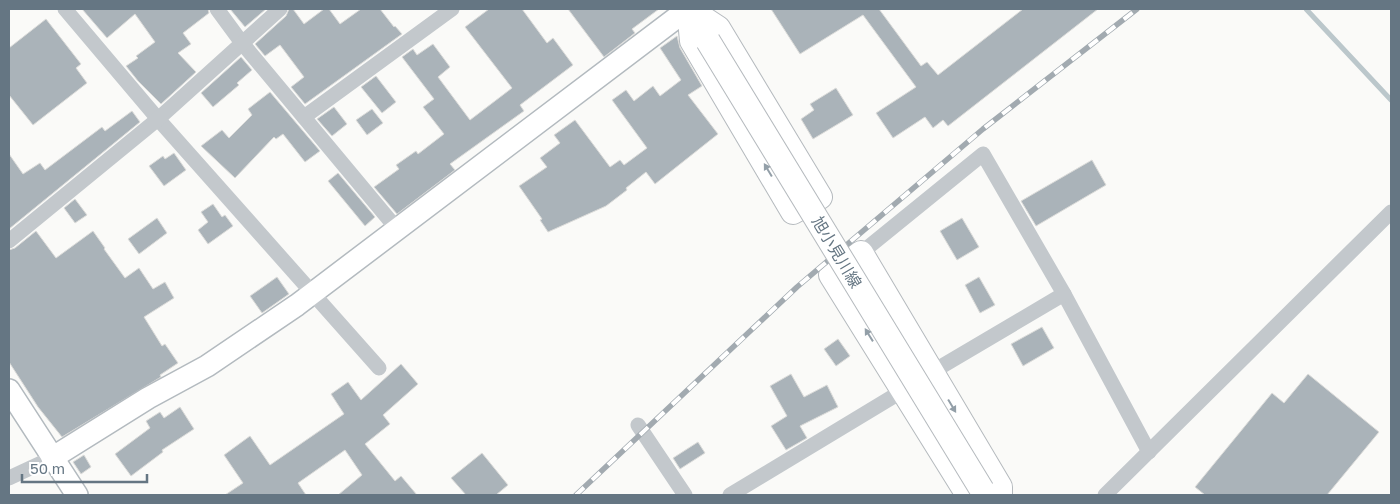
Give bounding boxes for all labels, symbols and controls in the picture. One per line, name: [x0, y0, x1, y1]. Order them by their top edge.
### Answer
one-way arrow: [764, 163, 773, 176]
street label: 旭小見川線: [808, 213, 866, 291]
one-way arrow: [864, 328, 874, 341]
one-way arrow: [947, 400, 956, 413]
scale bar: [22, 452, 148, 484]
text: 50 m: [30, 459, 65, 477]

